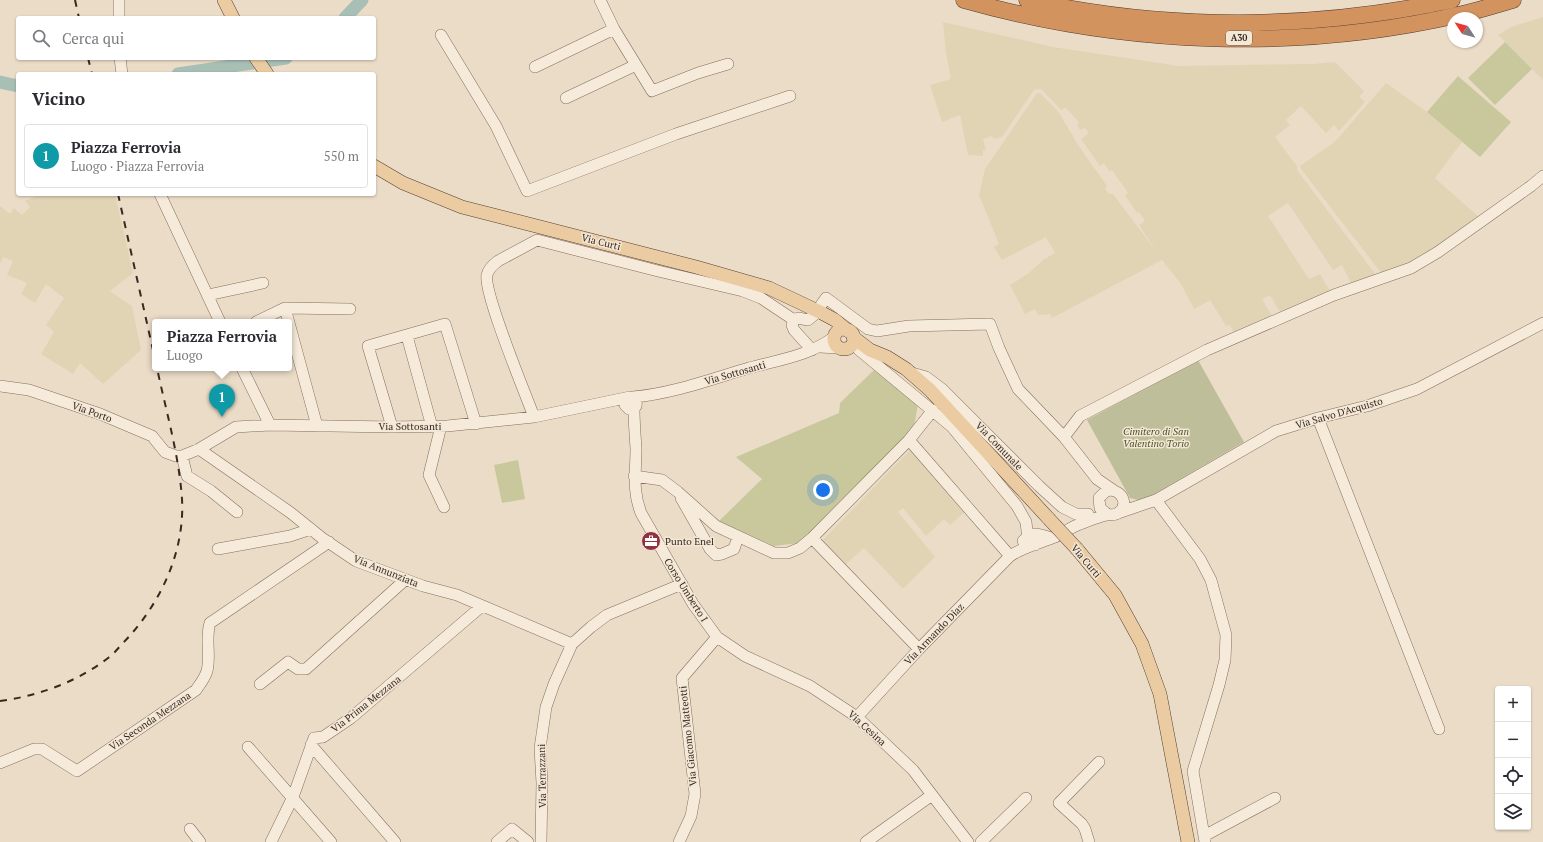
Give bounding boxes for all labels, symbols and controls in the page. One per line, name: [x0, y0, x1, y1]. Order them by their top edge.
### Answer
north arrow: [1447, 12, 1483, 48]
search box: [16, 16, 376, 60]
icon: search: [30, 27, 52, 49]
text: Cerca qui: [62, 28, 124, 48]
road number: A30: [1226, 31, 1252, 45]
text: Vicino: [32, 87, 85, 110]
text: Piazza Ferrovia: [71, 137, 181, 157]
text: 1: [42, 147, 50, 165]
text: 550 m: [324, 147, 359, 165]
text: Luogo · Piazza Ferrovia: [71, 157, 204, 175]
street label: Via Curti: [580, 231, 622, 253]
popup: [152, 319, 292, 371]
text: Piazza Ferrovia: [167, 326, 277, 346]
text: Luogo: [167, 346, 203, 364]
street label: Via Sottosanti: [703, 358, 767, 388]
pin: 1: [209, 384, 235, 417]
street label: Via Salvo D'Acquisto: [1294, 394, 1385, 432]
street label: Via Porto: [70, 399, 114, 425]
street label: Via Comunale: [973, 419, 1025, 473]
street label: Via Sottosanti: [378, 420, 442, 433]
park label: Cimitero di San Valentino Torio: [1123, 425, 1189, 450]
your location: [813, 480, 833, 500]
office icon: Punto Enel: [640, 530, 662, 552]
place label: Punto Enel: [665, 535, 714, 548]
street label: Via Curti: [1068, 541, 1104, 581]
street label: Via Annunziata: [351, 552, 421, 590]
street label: Corso Umberto I: [661, 556, 711, 625]
street label: Via Armando Diaz: [901, 600, 967, 668]
street label: Via Prima Mezzana: [328, 673, 404, 735]
street label: Via Giacomo Matteotti: [676, 685, 700, 787]
map controls: [1495, 686, 1531, 830]
button: +: [1495, 686, 1531, 722]
street label: Via Seconda Mezzana: [107, 689, 193, 753]
street label: Via Cesina: [845, 707, 889, 749]
button: −: [1495, 722, 1531, 758]
street label: Via Terrazzani: [535, 744, 549, 808]
button: locate: [1495, 758, 1531, 794]
button: layers: [1495, 794, 1531, 830]

